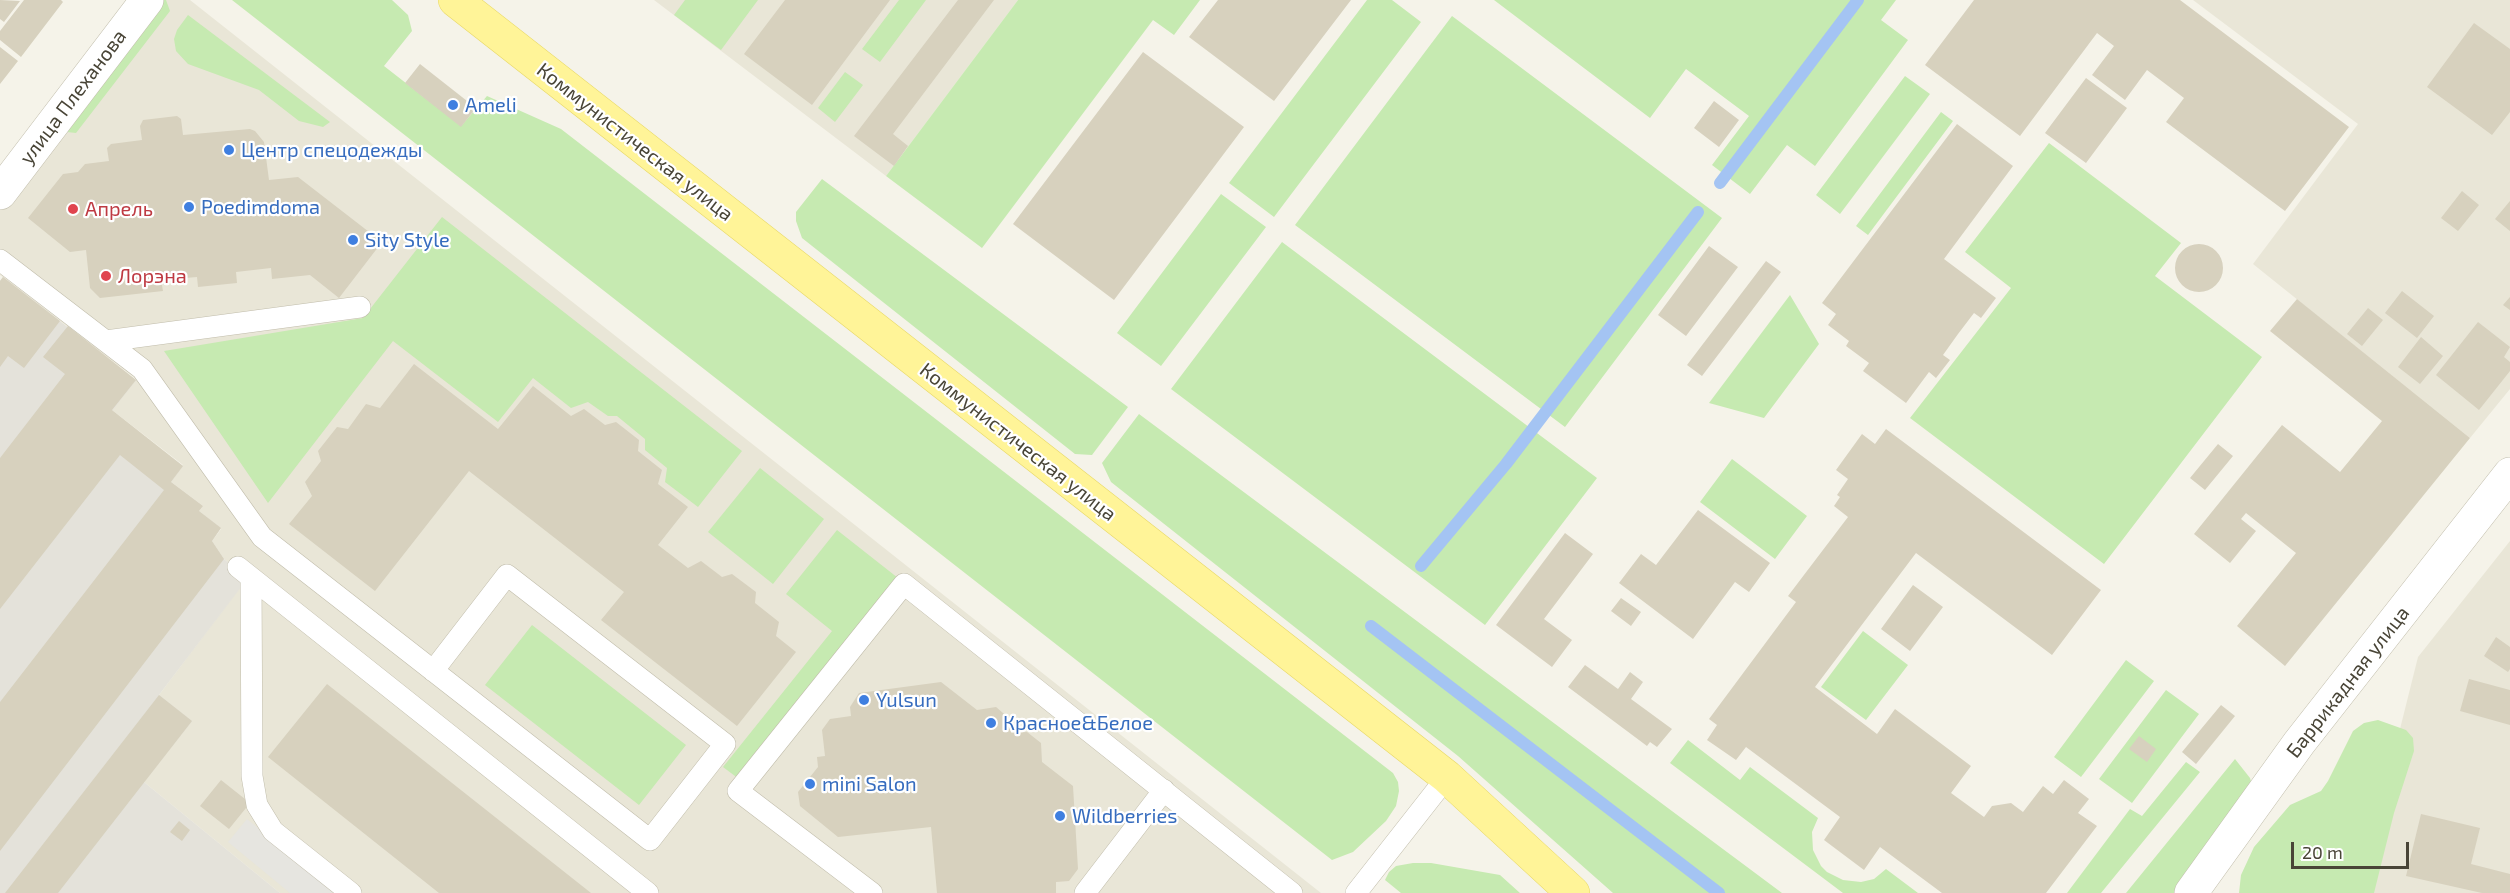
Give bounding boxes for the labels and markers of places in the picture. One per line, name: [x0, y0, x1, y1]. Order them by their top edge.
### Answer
place label: Ameli: [465, 93, 517, 117]
marker: Ameli: [446, 98, 460, 112]
place label: Центр спецодежды: [241, 138, 423, 162]
marker: Центр спецодежды: [222, 143, 236, 157]
place label: Poedimdoma: [201, 195, 320, 219]
place label: Апрель: [85, 197, 153, 221]
marker: Poedimdoma: [182, 200, 196, 214]
marker: Апрель: [66, 202, 80, 216]
place label: Sity Style: [365, 228, 450, 252]
marker: Sity Style: [346, 233, 360, 247]
place label: Лорэна: [118, 264, 187, 288]
marker: Лорэна: [99, 269, 113, 283]
place label: Yulsun: [876, 688, 937, 712]
marker: Yulsun: [857, 693, 871, 707]
place label: Красное&Белое: [1003, 711, 1153, 735]
marker: Красное&Белое: [984, 716, 998, 730]
place label: mini Salon: [822, 772, 917, 796]
marker: mini Salon: [803, 777, 817, 791]
place label: Wildberries: [1072, 804, 1177, 828]
marker: Wildberries: [1053, 809, 1067, 823]

